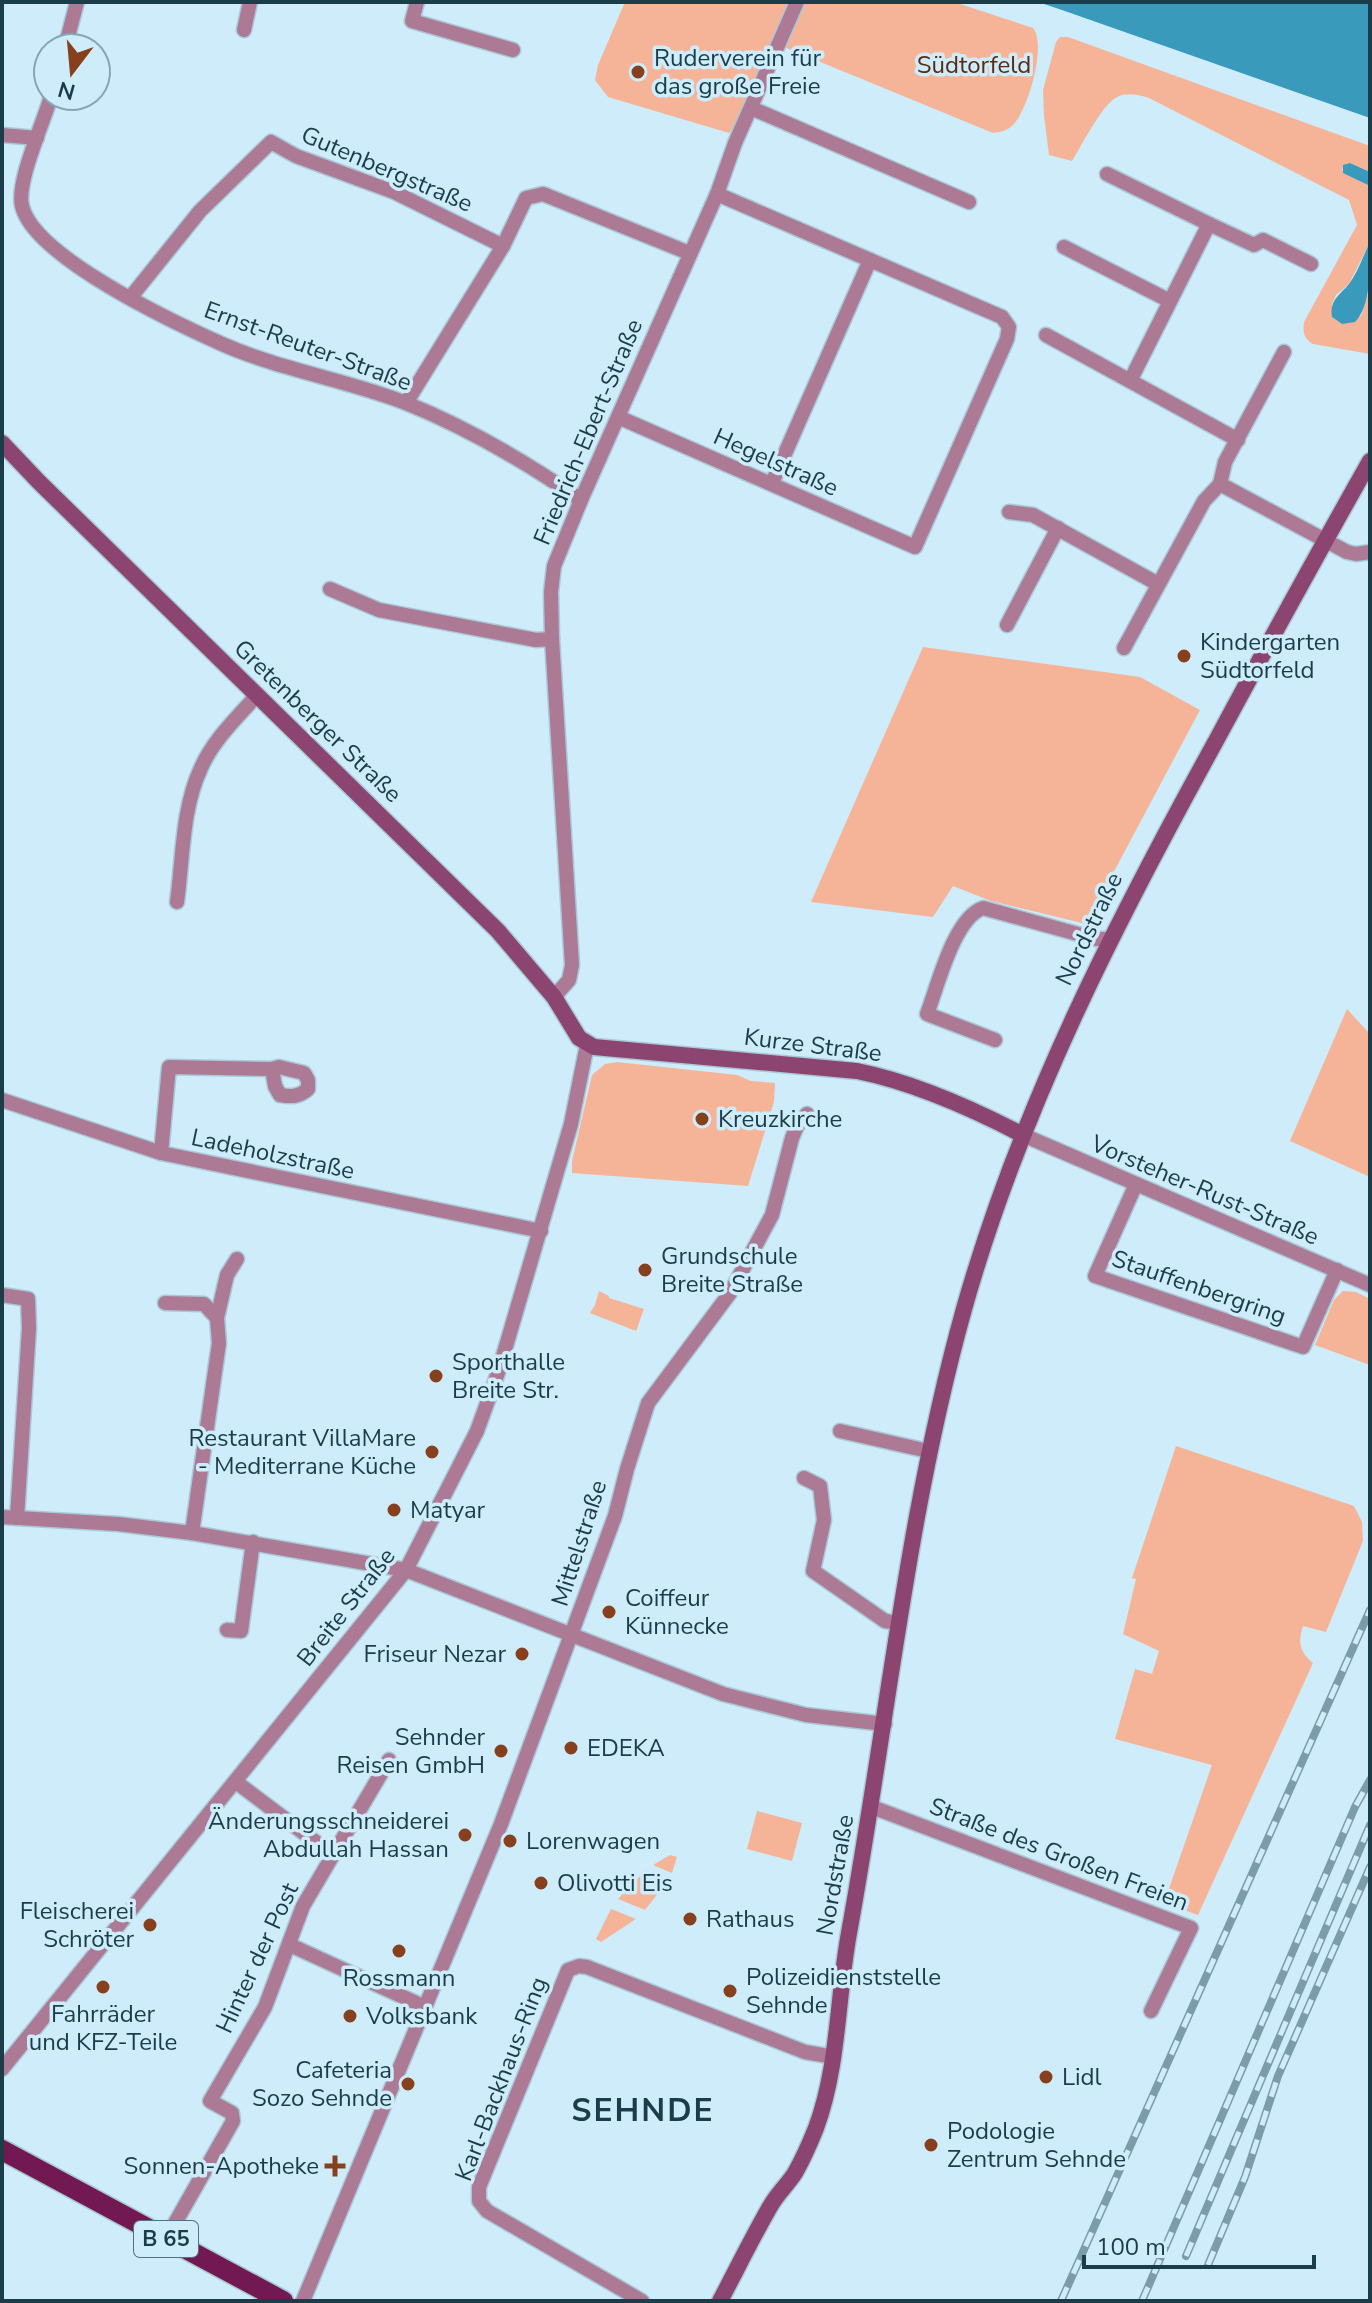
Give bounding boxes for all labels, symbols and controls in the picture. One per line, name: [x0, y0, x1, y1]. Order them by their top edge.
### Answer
north arrow: [32, 32, 112, 112]
place label: Ruderverein für das große Freie: [654, 42, 822, 102]
park label: Südtorfeld: [917, 49, 1031, 81]
marker: Ruderverein für das große Freie: [629, 63, 647, 81]
text: N: [55, 74, 79, 107]
street label: Gutenbergstraße: [296, 118, 478, 220]
street label: Ernst-Reuter-Straße: [200, 294, 416, 398]
street label: Friedrich-Ebert-Straße: [526, 314, 650, 550]
street label: Hegelstraße: [709, 420, 843, 504]
place label: Kindergarten Südtorfeld: [1200, 626, 1340, 686]
street label: Gretenberger Straße: [227, 632, 409, 810]
marker: Kindergarten Südtorfeld: [1175, 647, 1193, 665]
street label: Nordstraße: [1048, 867, 1130, 991]
street label: Kurze Straße: [742, 1021, 884, 1069]
place label: Kreuzkirche: [718, 1103, 842, 1135]
marker: Kreuzkirche: [693, 1110, 711, 1128]
street label: Ladeholzstraße: [188, 1121, 358, 1187]
street label: Vorsteher-Rust-Straße: [1085, 1127, 1324, 1253]
place label: Grundschule Breite Straße: [661, 1240, 803, 1300]
street label: Stauffenbergring: [1108, 1242, 1290, 1332]
marker: Grundschule Breite Straße: [636, 1261, 654, 1279]
place label: Sporthalle Breite Str.: [452, 1346, 565, 1406]
marker: Sporthalle Breite Str.: [427, 1367, 445, 1385]
place label: Restaurant VillaMare - Mediterrane Küche: [189, 1422, 416, 1482]
marker: Restaurant VillaMare - Mediterrane Küche: [423, 1443, 441, 1461]
street label: Mittelstraße: [544, 1476, 614, 1610]
place label: Matyar: [410, 1494, 486, 1526]
marker: Matyar: [385, 1501, 403, 1519]
street label: Breite Straße: [290, 1541, 402, 1673]
place label: Coiffeur Künnecke: [625, 1582, 729, 1642]
marker: Coiffeur Künnecke: [600, 1603, 618, 1621]
place label: Friseur Nezar: [364, 1638, 506, 1670]
marker: Friseur Nezar: [513, 1645, 531, 1663]
place label: Sehnder Reisen GmbH: [337, 1721, 485, 1781]
place label: EDEKA: [587, 1732, 665, 1764]
marker: EDEKA: [562, 1739, 580, 1757]
marker: Sehnder Reisen GmbH: [492, 1742, 510, 1760]
street label: Straße des Großen Freien: [925, 1790, 1193, 1918]
place label: Änderungsschneiderei Abdullah Hassan: [208, 1805, 449, 1865]
street label: Nordstraße: [809, 1812, 861, 1938]
place label: Lorenwagen: [526, 1825, 660, 1857]
marker: Änderungsschneiderei Abdullah Hassan: [456, 1826, 474, 1844]
marker: Lorenwagen: [501, 1832, 519, 1850]
place label: Olivotti Eis: [557, 1867, 673, 1899]
marker: Olivotti Eis: [532, 1874, 550, 1892]
street label: Hinter der Post: [208, 1877, 306, 2038]
place label: Fleischerei Schröter: [20, 1895, 134, 1955]
place label: Rathaus: [706, 1903, 795, 1935]
marker: Rathaus: [681, 1910, 699, 1928]
marker: Fleischerei Schröter: [141, 1916, 159, 1934]
marker: Rossmann: [390, 1942, 408, 1960]
place label: Polizeidienststelle Sehnde: [746, 1961, 941, 2021]
place label: Rossmann: [343, 1962, 455, 1994]
street label: Karl-Backhaus-Ring: [447, 1972, 555, 2186]
marker: Fahrräder und KFZ-Teile: [94, 1978, 112, 1996]
marker: Polizeidienststelle Sehnde: [721, 1982, 739, 2000]
place label: Fahrräder und KFZ-Teile: [29, 1998, 177, 2058]
place label: Volksbank: [365, 2000, 478, 2032]
marker: Volksbank: [341, 2007, 359, 2025]
place label: Cafeteria Sozo Sehnde: [252, 2054, 392, 2114]
place label: Lidl: [1062, 2061, 1102, 2093]
marker: Lidl: [1037, 2068, 1055, 2086]
marker: Cafeteria Sozo Sehnde: [399, 2075, 417, 2093]
district label: SEHNDE: [571, 2089, 715, 2132]
place label: Podologie Zentrum Sehnde: [947, 2115, 1126, 2175]
marker: Podologie Zentrum Sehnde: [922, 2136, 940, 2154]
place label: Sonnen-Apotheke: [124, 2150, 319, 2182]
marker: Sonnen-Apotheke: [326, 2157, 344, 2175]
scale bar: [1084, 2219, 1314, 2269]
road number: B 65: [134, 2221, 198, 2257]
text: 100 m: [1096, 2231, 1166, 2263]

